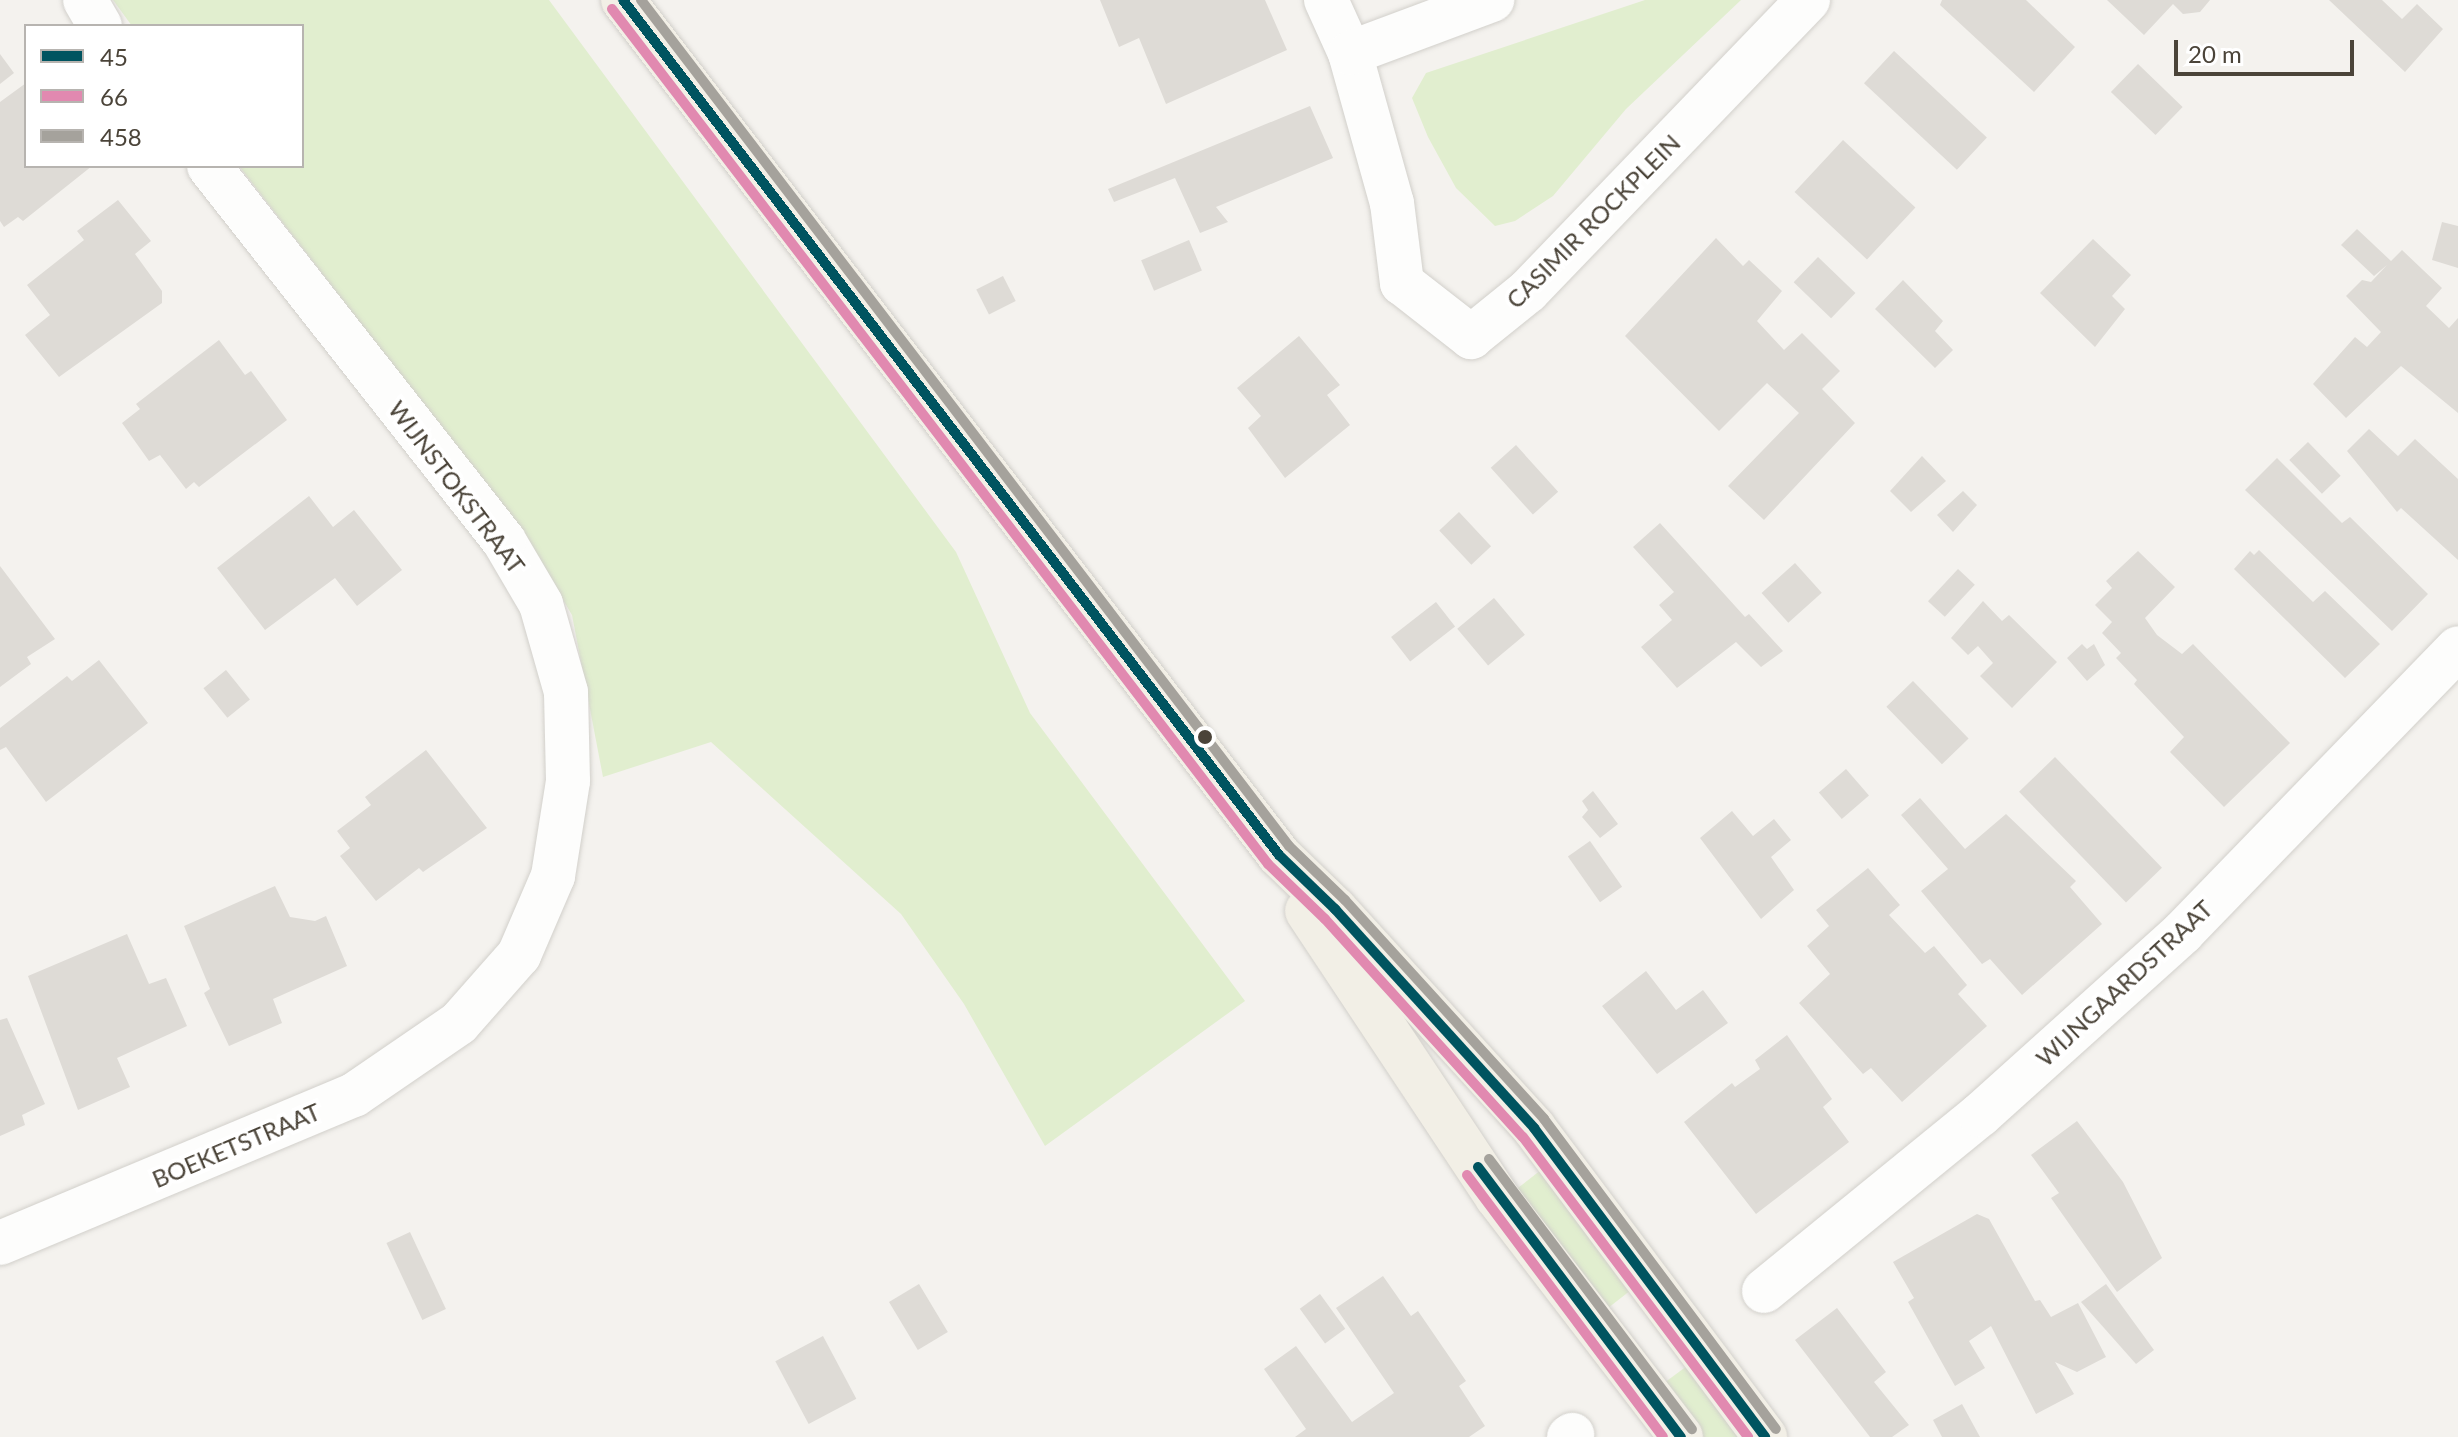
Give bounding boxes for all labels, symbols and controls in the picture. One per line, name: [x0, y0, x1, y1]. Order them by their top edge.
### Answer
legend: [24, 24, 304, 168]
scale bar: [2178, 24, 2358, 74]
text: 20 m: [2188, 39, 2242, 68]
text: 45: [100, 42, 128, 71]
text: 66: [100, 82, 128, 111]
text: 458: [100, 122, 142, 151]
street label: CASIMIR ROCKPLEIN: [1500, 128, 1686, 314]
street label: WIJNSTOKSTRAAT: [383, 395, 531, 579]
unlabelled marker: [1197, 729, 1213, 745]
street label: WIJNGAARDSTRAAT: [2030, 894, 2218, 1072]
street label: BOEKETSTRAAT: [148, 1097, 324, 1193]

